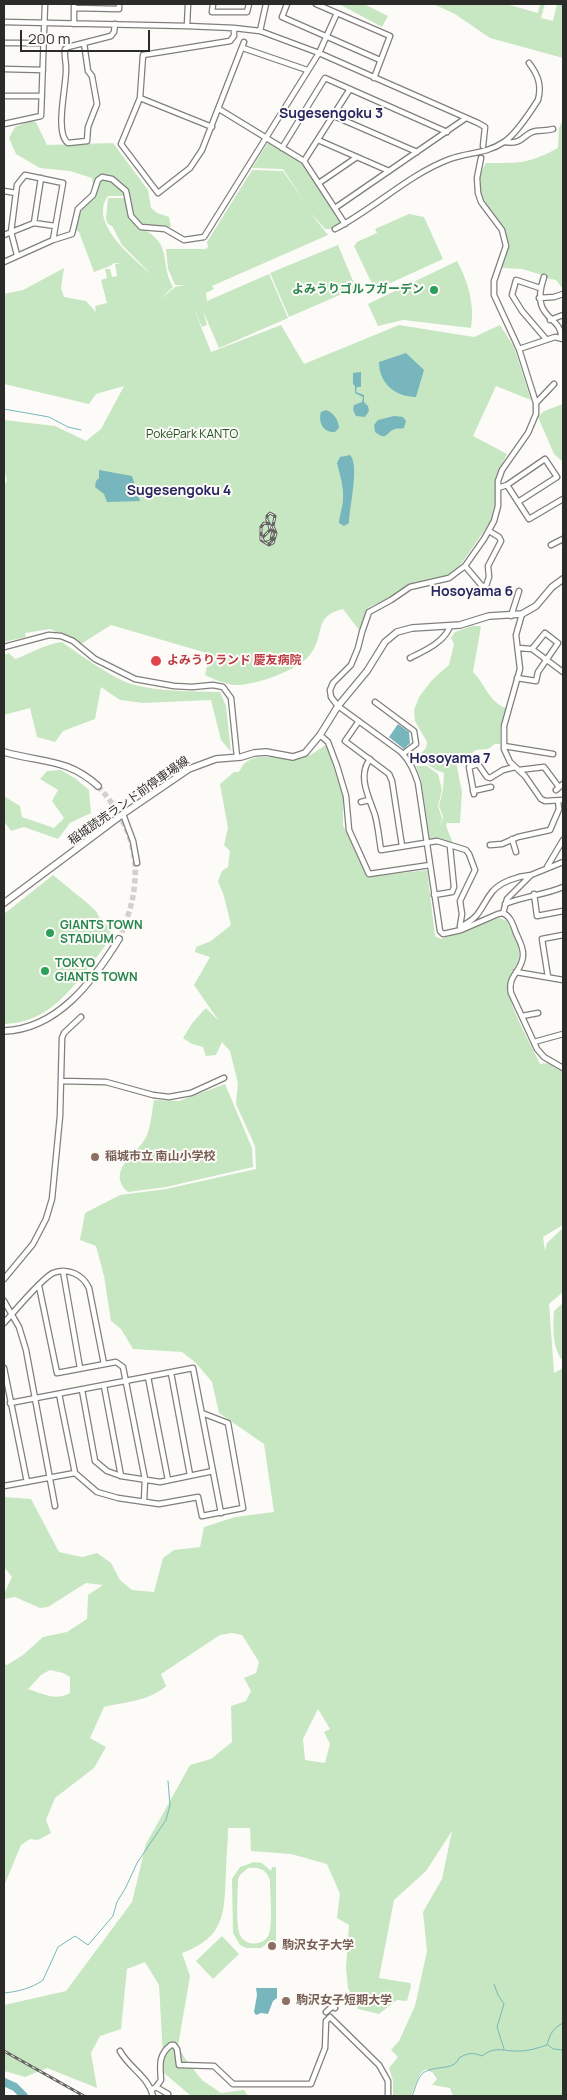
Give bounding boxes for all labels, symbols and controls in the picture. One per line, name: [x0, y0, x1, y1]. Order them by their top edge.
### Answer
scale bar: [22, 20, 152, 52]
text: 200 m: [28, 28, 71, 49]
district label: Sugesengoku 3: [279, 106, 383, 122]
place label: よみうりゴルフガーデン: [292, 283, 424, 297]
marker: よみうりゴルフガーデン: [428, 284, 440, 296]
park label: PokéPark KANTO: [146, 428, 238, 442]
district label: Sugesengoku 4: [127, 483, 231, 499]
district label: Hosoyama 6: [431, 584, 513, 600]
marker: よみうりランド 慶友病院: [149, 654, 163, 668]
place label: よみうりランド 慶友病院: [167, 654, 301, 668]
district label: Hosoyama 7: [409, 751, 491, 767]
street label: 稲城読売ランド前停車場線: [66, 754, 192, 848]
place label: GIANTS TOWN STADIUM: [60, 919, 143, 947]
marker: GIANTS TOWN STADIUM: [44, 927, 56, 939]
place label: TOKYO GIANTS TOWN: [55, 957, 138, 985]
marker: TOKYO GIANTS TOWN: [39, 965, 51, 977]
place label: 稲城市立 南山小学校: [105, 1150, 215, 1164]
marker: 稲城市立 南山小学校: [89, 1151, 101, 1163]
place label: 駒沢女子大学: [282, 1939, 354, 1953]
marker: 駒沢女子大学: [266, 1940, 278, 1952]
place label: 駒沢女子短期大学: [296, 1994, 392, 2008]
marker: 駒沢女子短期大学: [280, 1995, 292, 2007]

